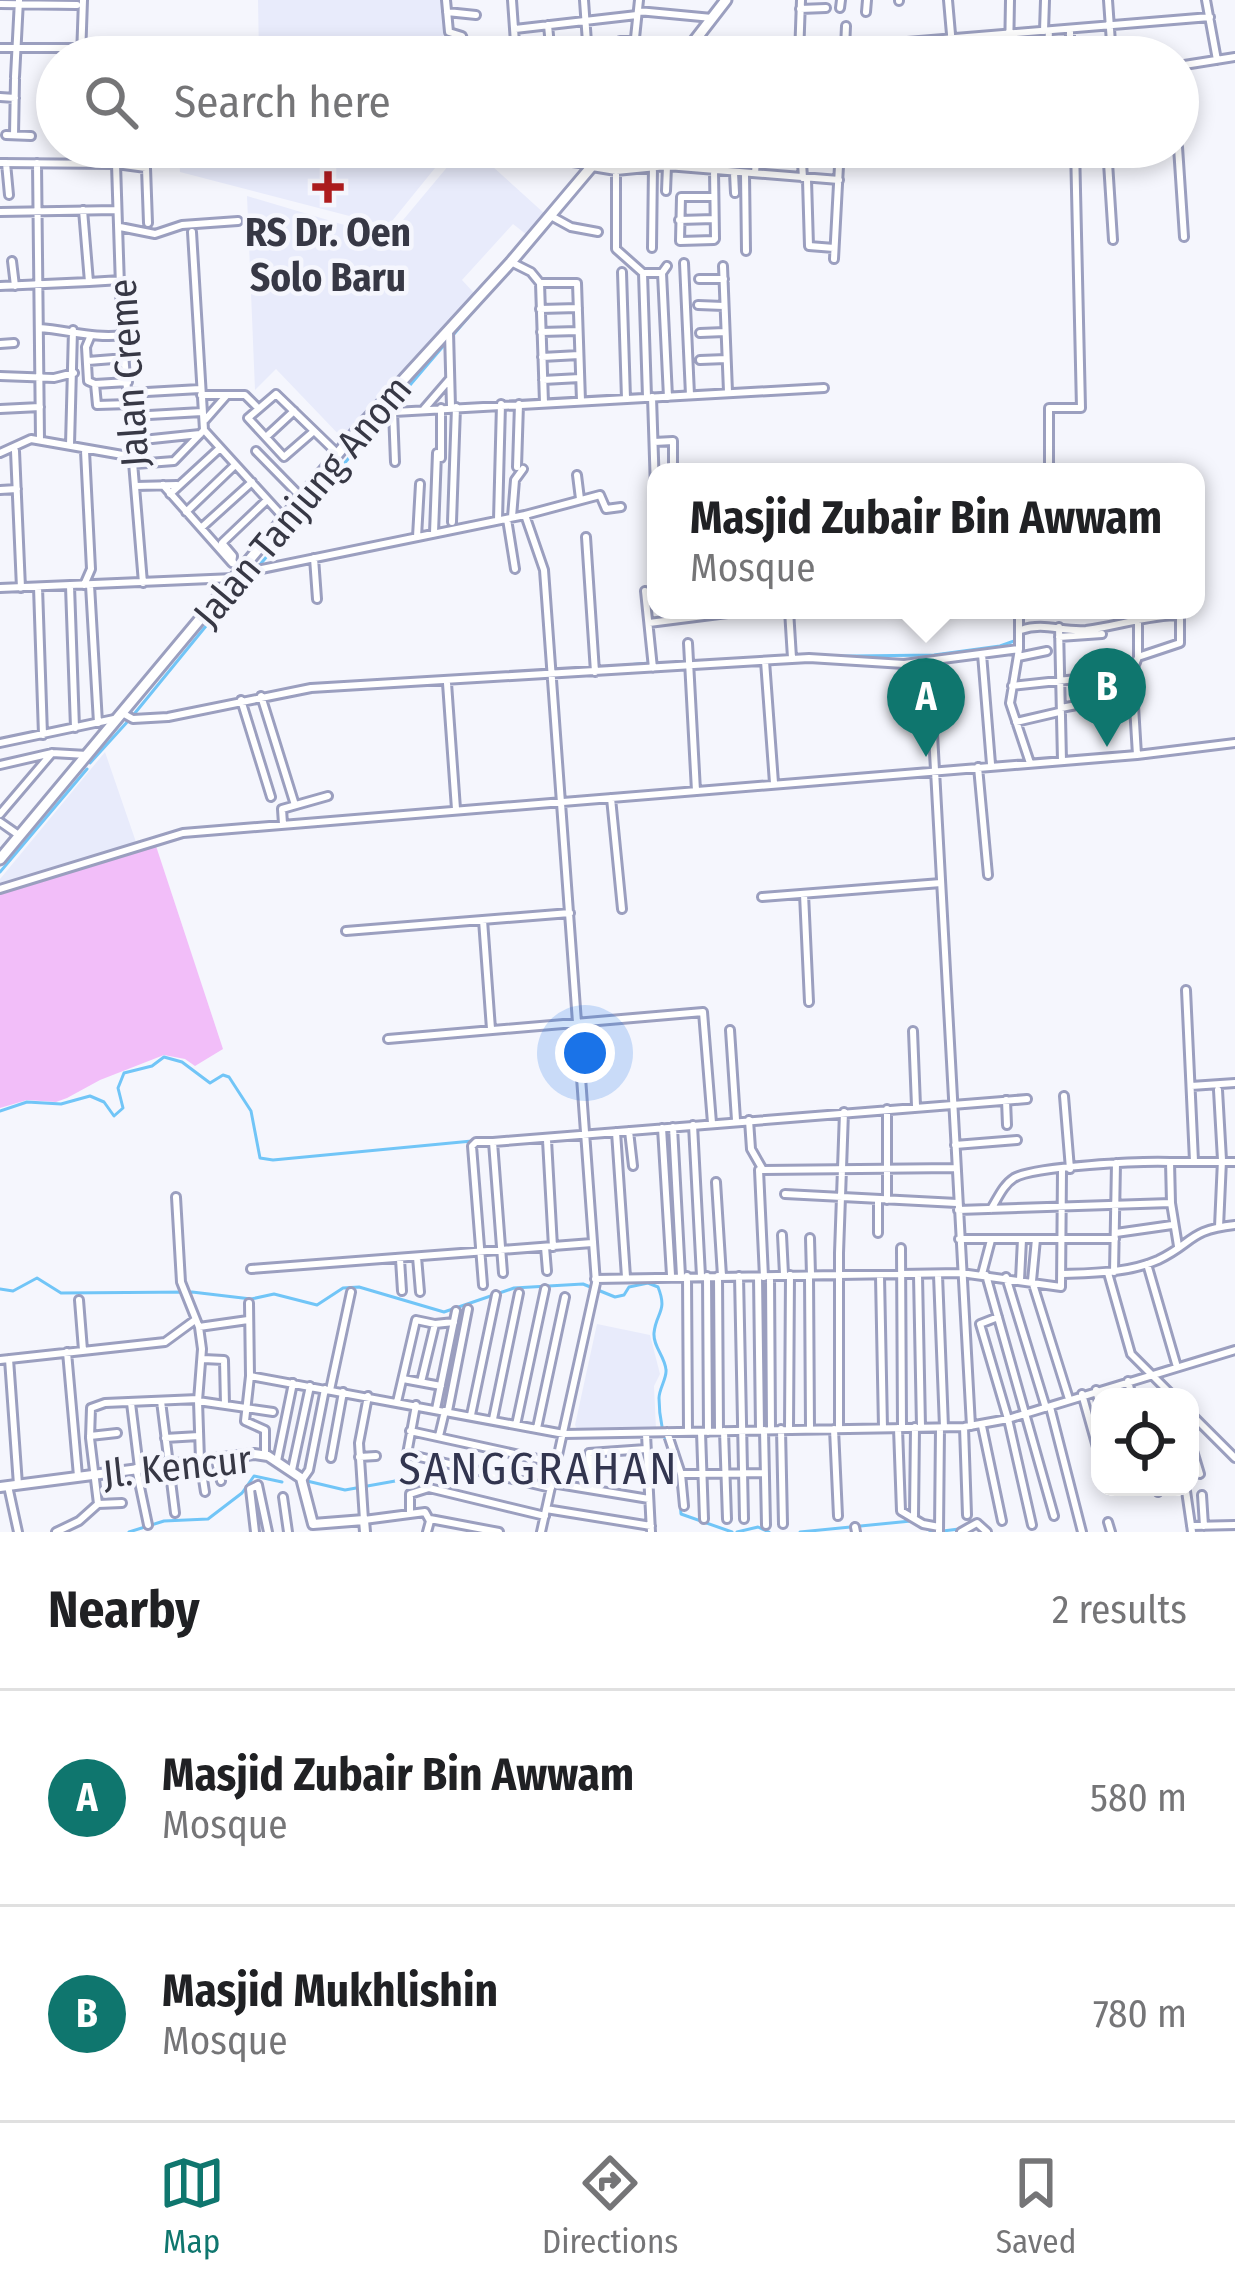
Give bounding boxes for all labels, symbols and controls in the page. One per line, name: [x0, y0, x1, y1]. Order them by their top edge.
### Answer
search box: [36, 36, 1199, 168]
icon: search: [78, 69, 144, 135]
text: Search here: [174, 75, 391, 129]
marker: RS Dr. Oen Solo Baru: [312, 171, 344, 203]
place label: RS Dr. Oen Solo Baru: [245, 210, 411, 301]
street label: Jalan Creme: [99, 277, 159, 469]
street label: Jalan Tanjung Anom: [184, 367, 421, 637]
popup: [647, 463, 1205, 619]
text: Masjid Zubair Bin Awwam: [690, 491, 1162, 545]
text: Mosque: [690, 545, 815, 591]
pin: B: [1068, 648, 1146, 747]
pin: A: [887, 658, 965, 757]
your location: [555, 1023, 615, 1083]
map controls: [1091, 1388, 1199, 1496]
button: locate: [1091, 1388, 1199, 1496]
street label: Jl. Kencur: [101, 1436, 254, 1498]
district label: SANGGRAHAN: [398, 1442, 680, 1496]
text: Nearby: [48, 1579, 200, 1641]
text: 2 results: [1052, 1587, 1187, 1633]
text: Masjid Zubair Bin Awwam: [162, 1748, 634, 1802]
text: A: [76, 1775, 98, 1821]
text: 580 m: [1090, 1775, 1187, 1821]
text: Mosque: [162, 1802, 287, 1848]
text: Masjid Mukhlishin: [162, 1964, 498, 2018]
text: B: [76, 1991, 98, 2037]
text: 780 m: [1093, 1991, 1187, 2037]
text: Mosque: [162, 2018, 287, 2064]
tab: Map: [159, 2150, 225, 2262]
tab: Directions: [542, 2150, 678, 2262]
tab: Saved: [996, 2150, 1076, 2262]

